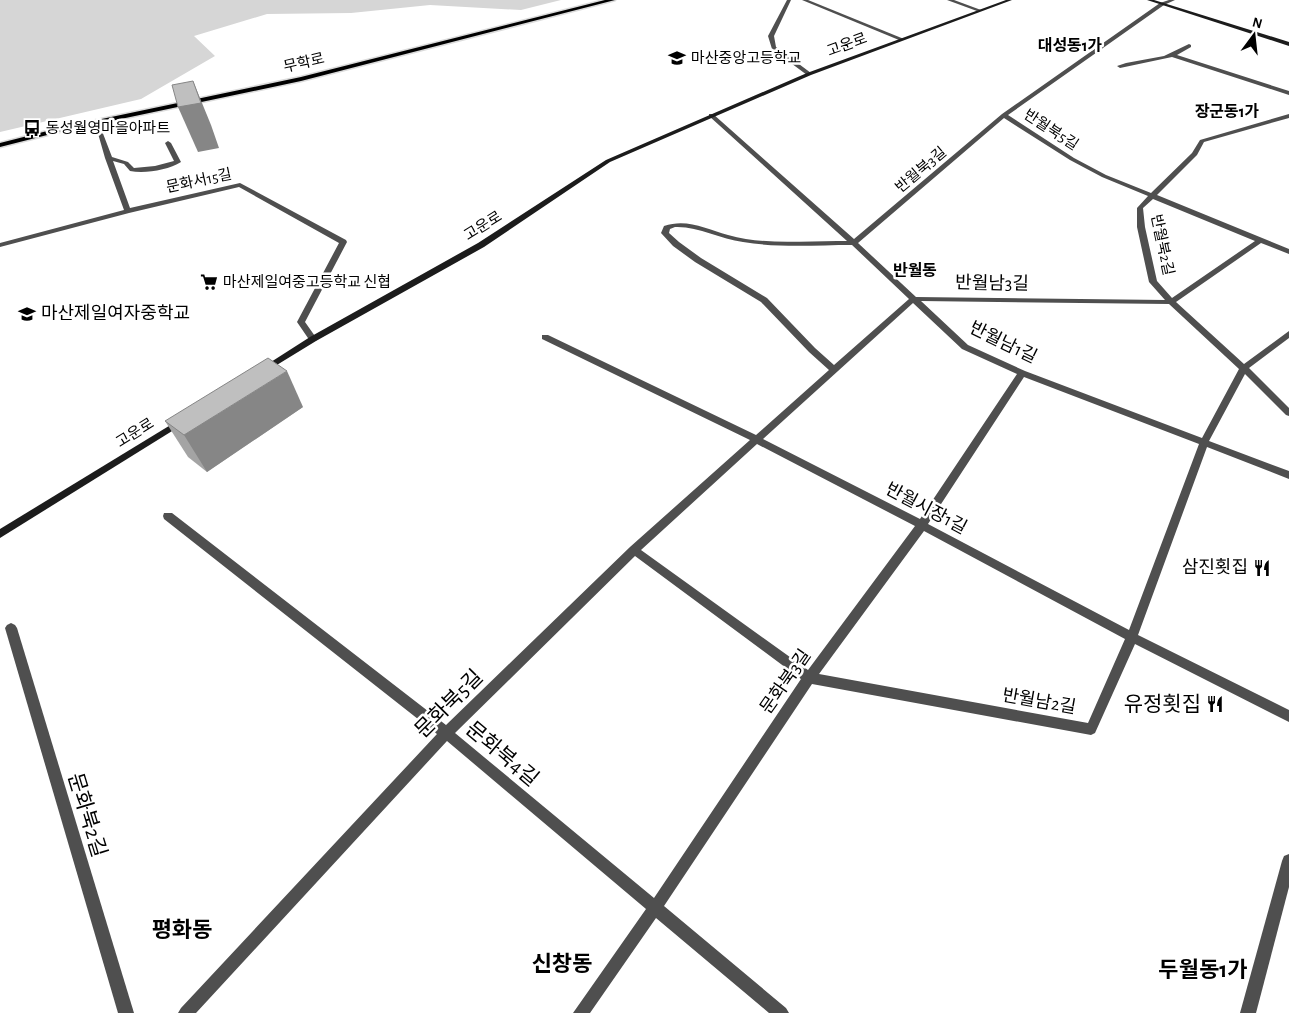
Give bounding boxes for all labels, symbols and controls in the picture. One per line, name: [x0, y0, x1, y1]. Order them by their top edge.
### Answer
north arrow: [1229, 10, 1279, 60]
text: N: [1251, 15, 1264, 31]
street label: 고운로: [825, 31, 869, 59]
district label: 대성동1가: [1038, 37, 1103, 54]
school or university icon: 마산중앙고등학교: [667, 48, 687, 68]
street label: 무학로: [282, 49, 326, 75]
place label: 마산중앙고등학교: [691, 49, 801, 66]
district label: 장군동1가: [1195, 103, 1260, 120]
street label: 반월북5길: [1021, 106, 1081, 153]
bus stop icon: 동성월영마을아파트: [22, 118, 42, 138]
place label: 동성월영마을아파트: [46, 120, 170, 136]
street label: 반월북3길: [892, 144, 949, 195]
street label: 문화서15길: [165, 166, 233, 195]
street label: 고운로: [461, 209, 505, 243]
street label: 반월북2길: [1148, 213, 1177, 277]
district label: 반월동: [893, 262, 937, 279]
supermarket icon: 마산제일여중고등학교 신협: [199, 272, 219, 292]
place label: 마산제일여중고등학교 신협: [223, 273, 391, 290]
street label: 반월남3길: [955, 273, 1029, 294]
place label: 마산제일여자중학교: [41, 303, 190, 323]
school or university icon: 마산제일여자중학교: [17, 304, 37, 324]
street label: 반월남1길: [967, 318, 1040, 367]
street label: 고운로: [113, 416, 157, 450]
street label: 반월시장1길: [882, 478, 970, 538]
place label: 삼진횟집: [1182, 557, 1248, 577]
restaurant icon: 삼진횟집: [1252, 558, 1272, 578]
street label: 문화북3길: [757, 646, 814, 717]
street label: 문화북5길: [410, 665, 487, 742]
street label: 반월남2길: [1001, 686, 1077, 717]
place label: 유정횟집: [1124, 693, 1201, 715]
restaurant icon: 유정횟집: [1205, 694, 1225, 714]
street label: 문화북4길: [462, 717, 543, 790]
street label: 문화북2길: [64, 770, 111, 860]
district label: 평화동: [152, 918, 212, 941]
district label: 신창동: [532, 952, 592, 975]
district label: 두월동1가: [1159, 958, 1247, 981]

